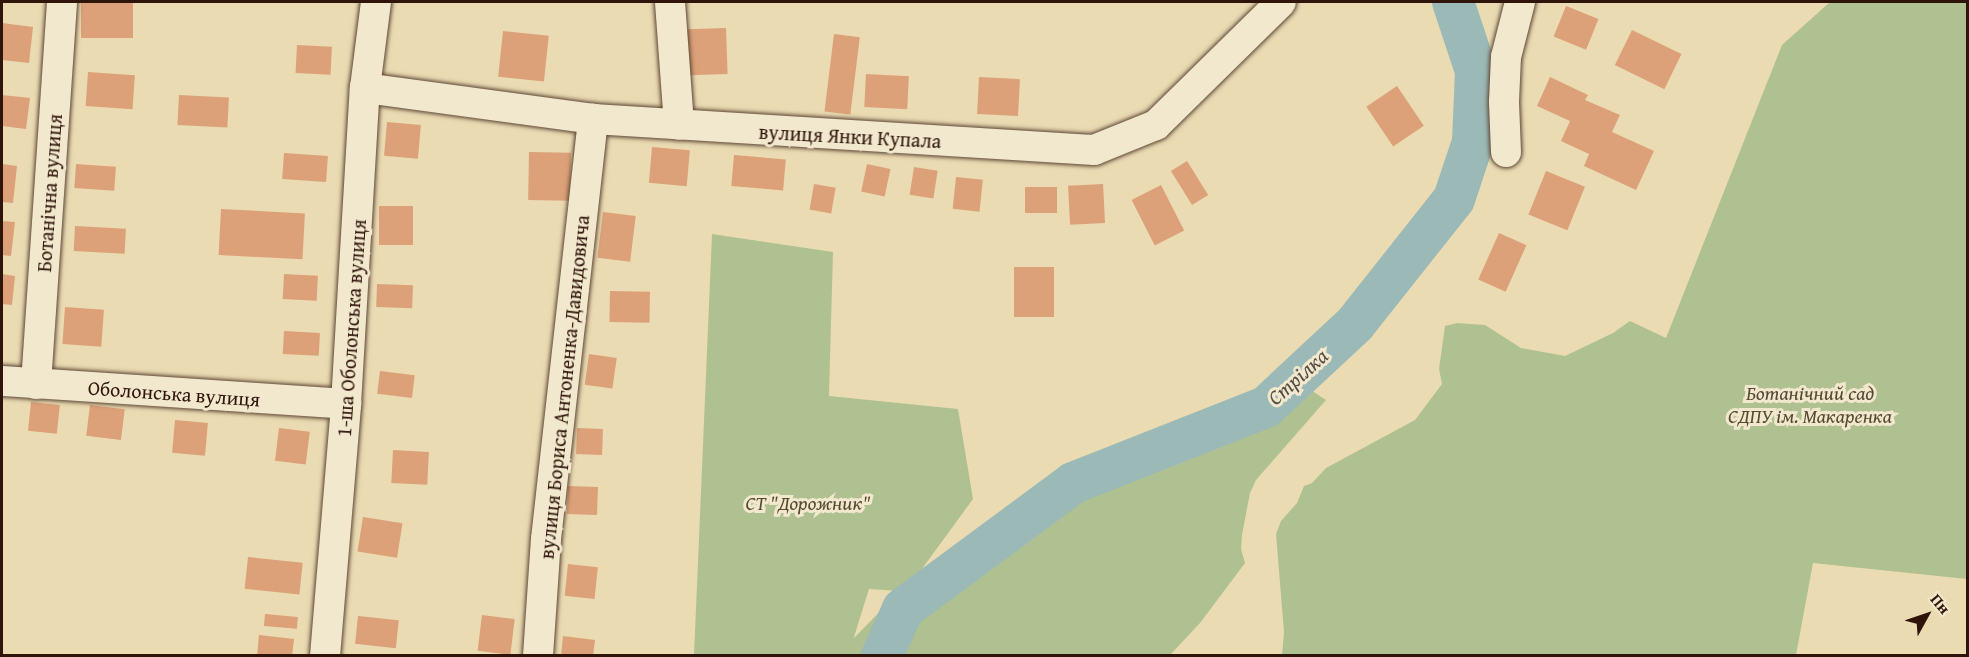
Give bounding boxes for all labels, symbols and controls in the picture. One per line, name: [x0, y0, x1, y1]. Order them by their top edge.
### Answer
street label: Ботанічна вулиця: [32, 113, 66, 273]
street label: вулиця Янки Купала: [758, 119, 942, 153]
street label: вулиця Бориса Антоненка-Давидовича: [534, 214, 594, 560]
street label: 1-ша Оболонська вулиця: [331, 218, 371, 438]
water label: Стрілка: [1263, 343, 1333, 411]
street label: Оболонська вулиця: [87, 375, 261, 411]
park label: Ботанічний сад СДПУ ім. Макаренка: [1728, 381, 1892, 428]
park label: СТ "Дорожник": [746, 490, 870, 514]
north arrow: [1897, 585, 1957, 645]
text: Пн: [1925, 588, 1957, 619]

